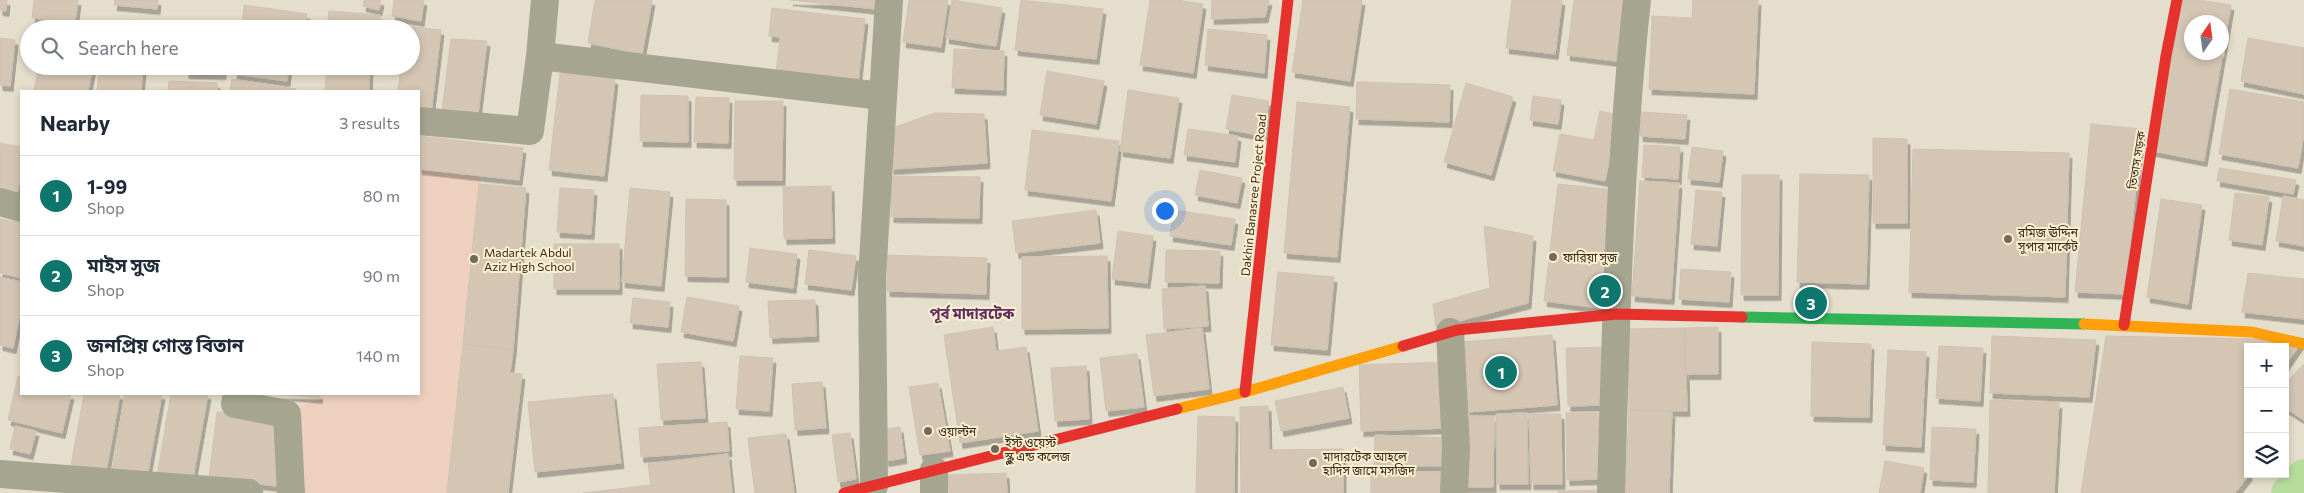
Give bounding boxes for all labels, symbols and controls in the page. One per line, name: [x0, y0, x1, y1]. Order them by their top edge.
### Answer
north arrow: [2184, 15, 2229, 60]
search box: [20, 20, 420, 75]
icon: search: [38, 34, 66, 62]
text: Search here: [78, 36, 178, 59]
text: Nearby: [40, 110, 110, 135]
text: 3 results: [339, 113, 400, 132]
street label: Dakhin Banasree Project Road: [1238, 113, 1268, 277]
street label: তিতাস সড়ক: [2124, 130, 2149, 191]
text: 1-99: [87, 175, 127, 198]
text: 1: [52, 186, 60, 205]
text: 80 m: [363, 186, 400, 205]
text: Shop: [87, 198, 125, 217]
your location: [1152, 198, 1178, 224]
place label: রমিজ ঊদ্দিন সুপার মার্কেট: [2017, 225, 2079, 255]
marker: রমিজ ঊদ্দিন সুপার মার্কেট: [2002, 233, 2014, 245]
place label: Madartek Abdul Aziz High School: [484, 245, 575, 273]
place label: ফারিয়া সুজ: [1562, 250, 1618, 266]
marker: ফারিয়া সুজ: [1547, 251, 1559, 263]
text: মাইস সুজ: [87, 253, 160, 276]
marker: Madartek Abdul Aziz High School: [468, 253, 480, 265]
text: 2: [51, 266, 61, 285]
text: 90 m: [363, 266, 400, 285]
pin: 2: [1589, 272, 1621, 310]
text: Shop: [87, 280, 125, 299]
pin: 3: [1795, 284, 1827, 322]
district label: পূর্ব মাদারটেক: [930, 304, 1015, 324]
text: জনপ্রিয় গোস্ত বিতান: [87, 333, 244, 356]
map controls: [2244, 343, 2289, 478]
button: +: [2244, 343, 2289, 388]
text: 3: [51, 346, 61, 365]
text: 140 m: [356, 346, 400, 365]
pin: 1: [1485, 353, 1517, 391]
text: Shop: [87, 360, 125, 379]
button: −: [2244, 388, 2289, 433]
place label: ওয়াল্টন: [938, 424, 977, 438]
marker: ওয়াল্টন: [922, 425, 934, 437]
button: layers: [2244, 433, 2289, 478]
place label: ইস্ট ওয়েস্ট স্কুল এন্ড কলেজ: [1004, 435, 1071, 465]
marker: ইস্ট ওয়েস্ট স্কুল এন্ড কলেজ: [989, 443, 1001, 455]
place label: মাদারটেক আহলে হাদিস জামে মসজিদ: [1322, 449, 1415, 477]
marker: মাদারটেক আহলে হাদিস জামে মসজিদ: [1307, 457, 1319, 469]

